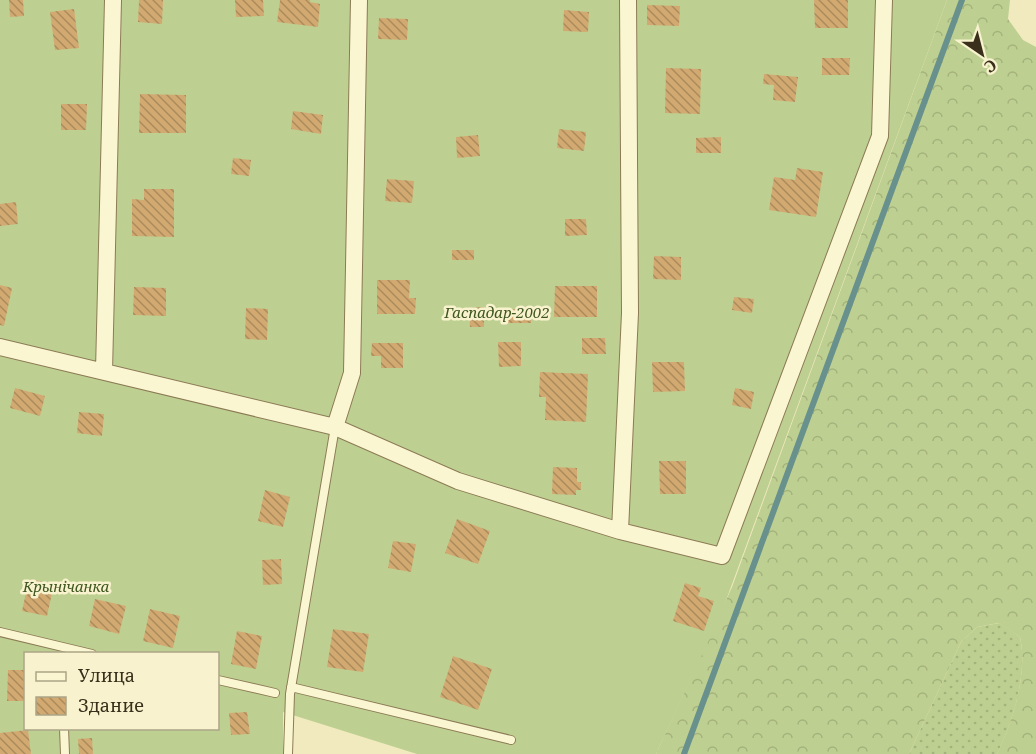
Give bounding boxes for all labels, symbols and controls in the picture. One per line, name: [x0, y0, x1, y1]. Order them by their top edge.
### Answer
north arrow: [952, 24, 1012, 84]
text: С: [980, 54, 1001, 78]
park label: Гаспадар-2002: [443, 302, 550, 322]
park label: Крынічанка: [22, 576, 110, 596]
legend: [24, 652, 219, 730]
text: Улица: [78, 663, 135, 687]
text: Здание: [78, 693, 144, 717]

